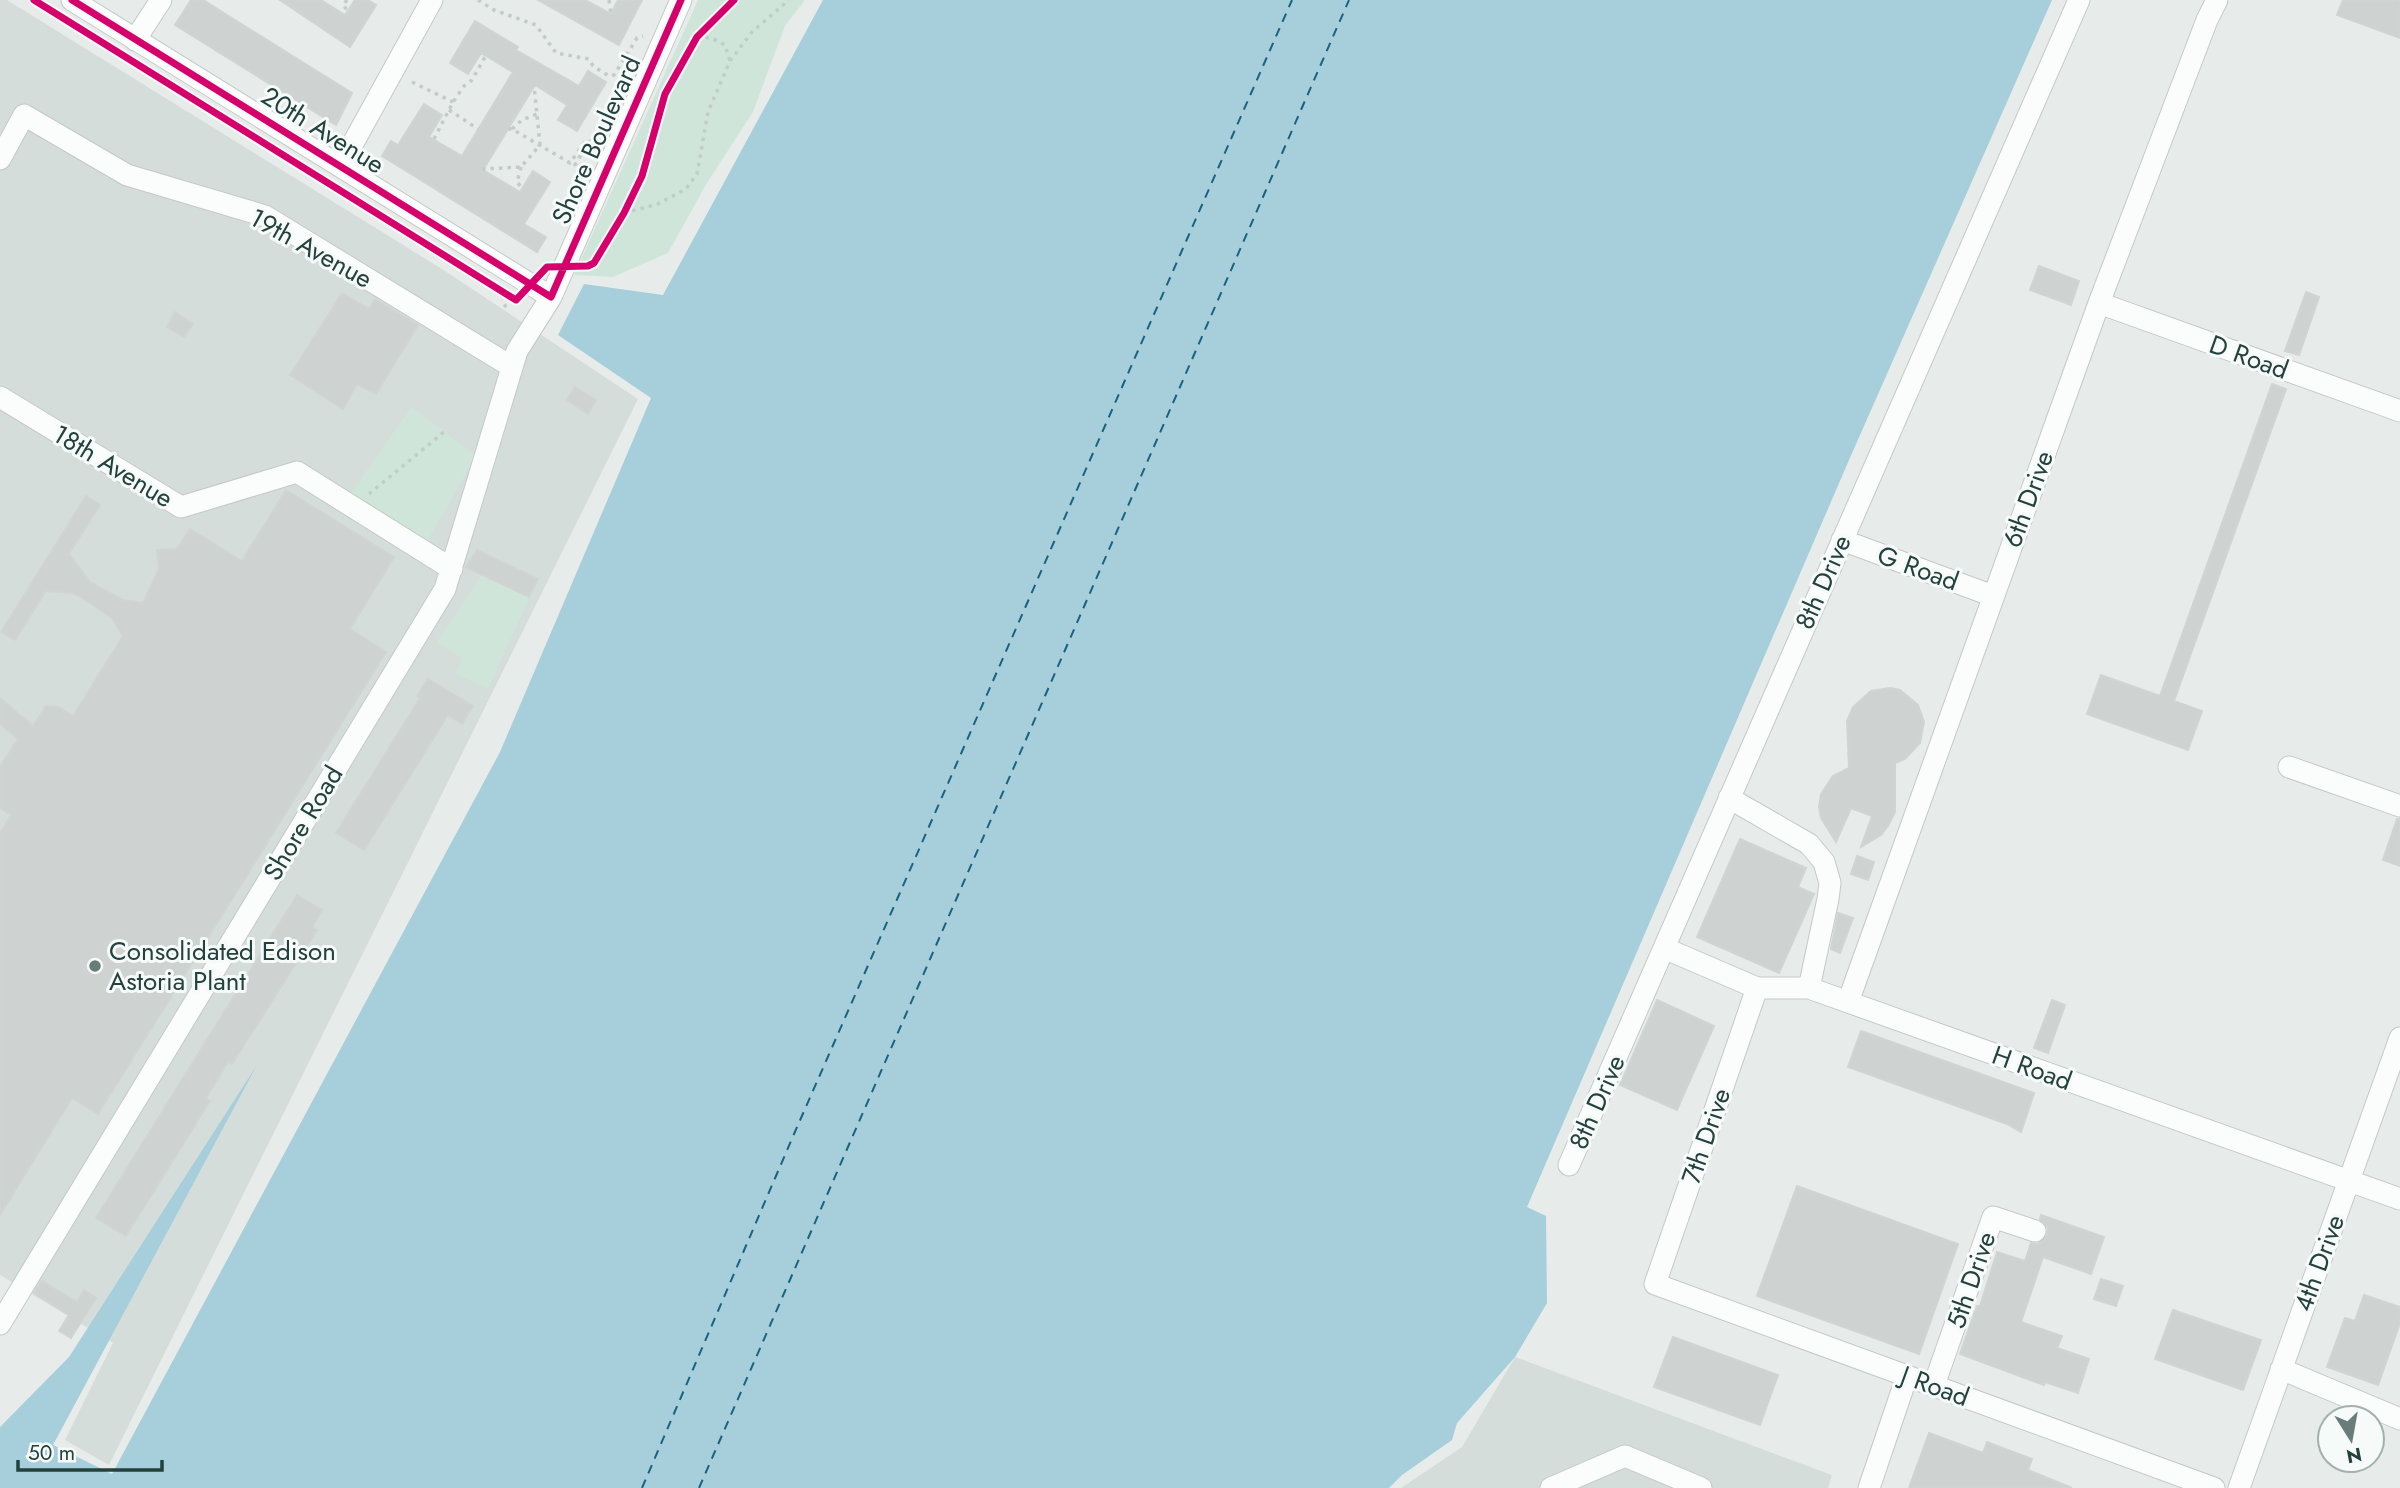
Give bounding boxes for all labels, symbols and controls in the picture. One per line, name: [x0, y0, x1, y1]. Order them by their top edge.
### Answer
street label: Shore Boulevard: [542, 50, 650, 230]
street label: 20th Avenue: [254, 77, 392, 183]
street label: 19th Avenue: [243, 199, 379, 297]
street label: D Road: [2204, 325, 2294, 389]
street label: 18th Avenue: [46, 415, 180, 517]
street label: 6th Drive: [1993, 445, 2063, 553]
street label: 8th Drive: [1785, 529, 1861, 635]
street label: G Road: [1872, 536, 1964, 600]
street label: Shore Road: [254, 758, 352, 888]
place label: Consolidated Edison Astoria Plant: [109, 932, 336, 1000]
marker: Consolidated Edison Astoria Plant: [87, 958, 103, 974]
street label: H Road: [1987, 1036, 2077, 1100]
street label: 8th Drive: [1559, 1049, 1635, 1155]
street label: 7th Drive: [1672, 1083, 1740, 1189]
street label: 4th Drive: [2284, 1209, 2354, 1317]
street label: 5th Drive: [1937, 1226, 2005, 1334]
street label: J Road: [1893, 1355, 1974, 1416]
north arrow: [2316, 1404, 2386, 1474]
scale bar: [18, 1428, 161, 1472]
text: 50 m: [28, 1438, 75, 1468]
text: N: [2344, 1441, 2364, 1470]

